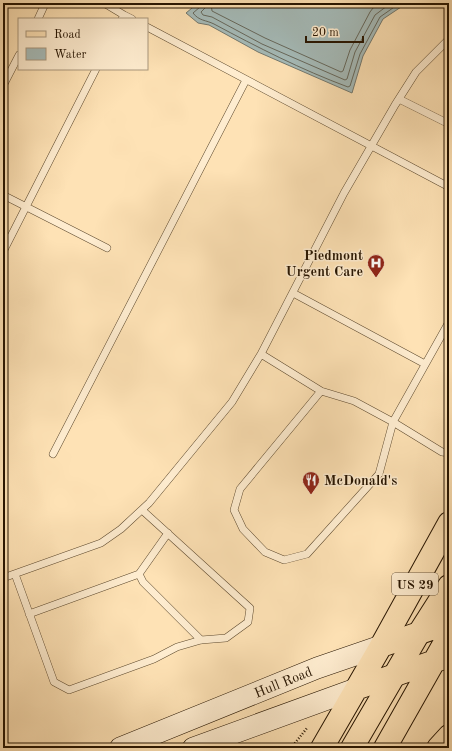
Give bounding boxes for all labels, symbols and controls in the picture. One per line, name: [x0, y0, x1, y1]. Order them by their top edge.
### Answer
legend: [18, 18, 148, 70]
scale bar: [306, 18, 363, 44]
text: 20 m: [312, 27, 339, 39]
text: Road: [54, 29, 81, 41]
text: Water: [54, 49, 87, 61]
place label: Piedmont Urgent Care: [286, 249, 363, 279]
hospital icon: Piedmont Urgent Care: [366, 253, 386, 278]
restaurant icon: McDonald's: [301, 470, 321, 495]
place label: McDonald's: [324, 474, 397, 488]
road number: US 29: [392, 573, 438, 595]
street label: Hull Road: [252, 665, 314, 701]

